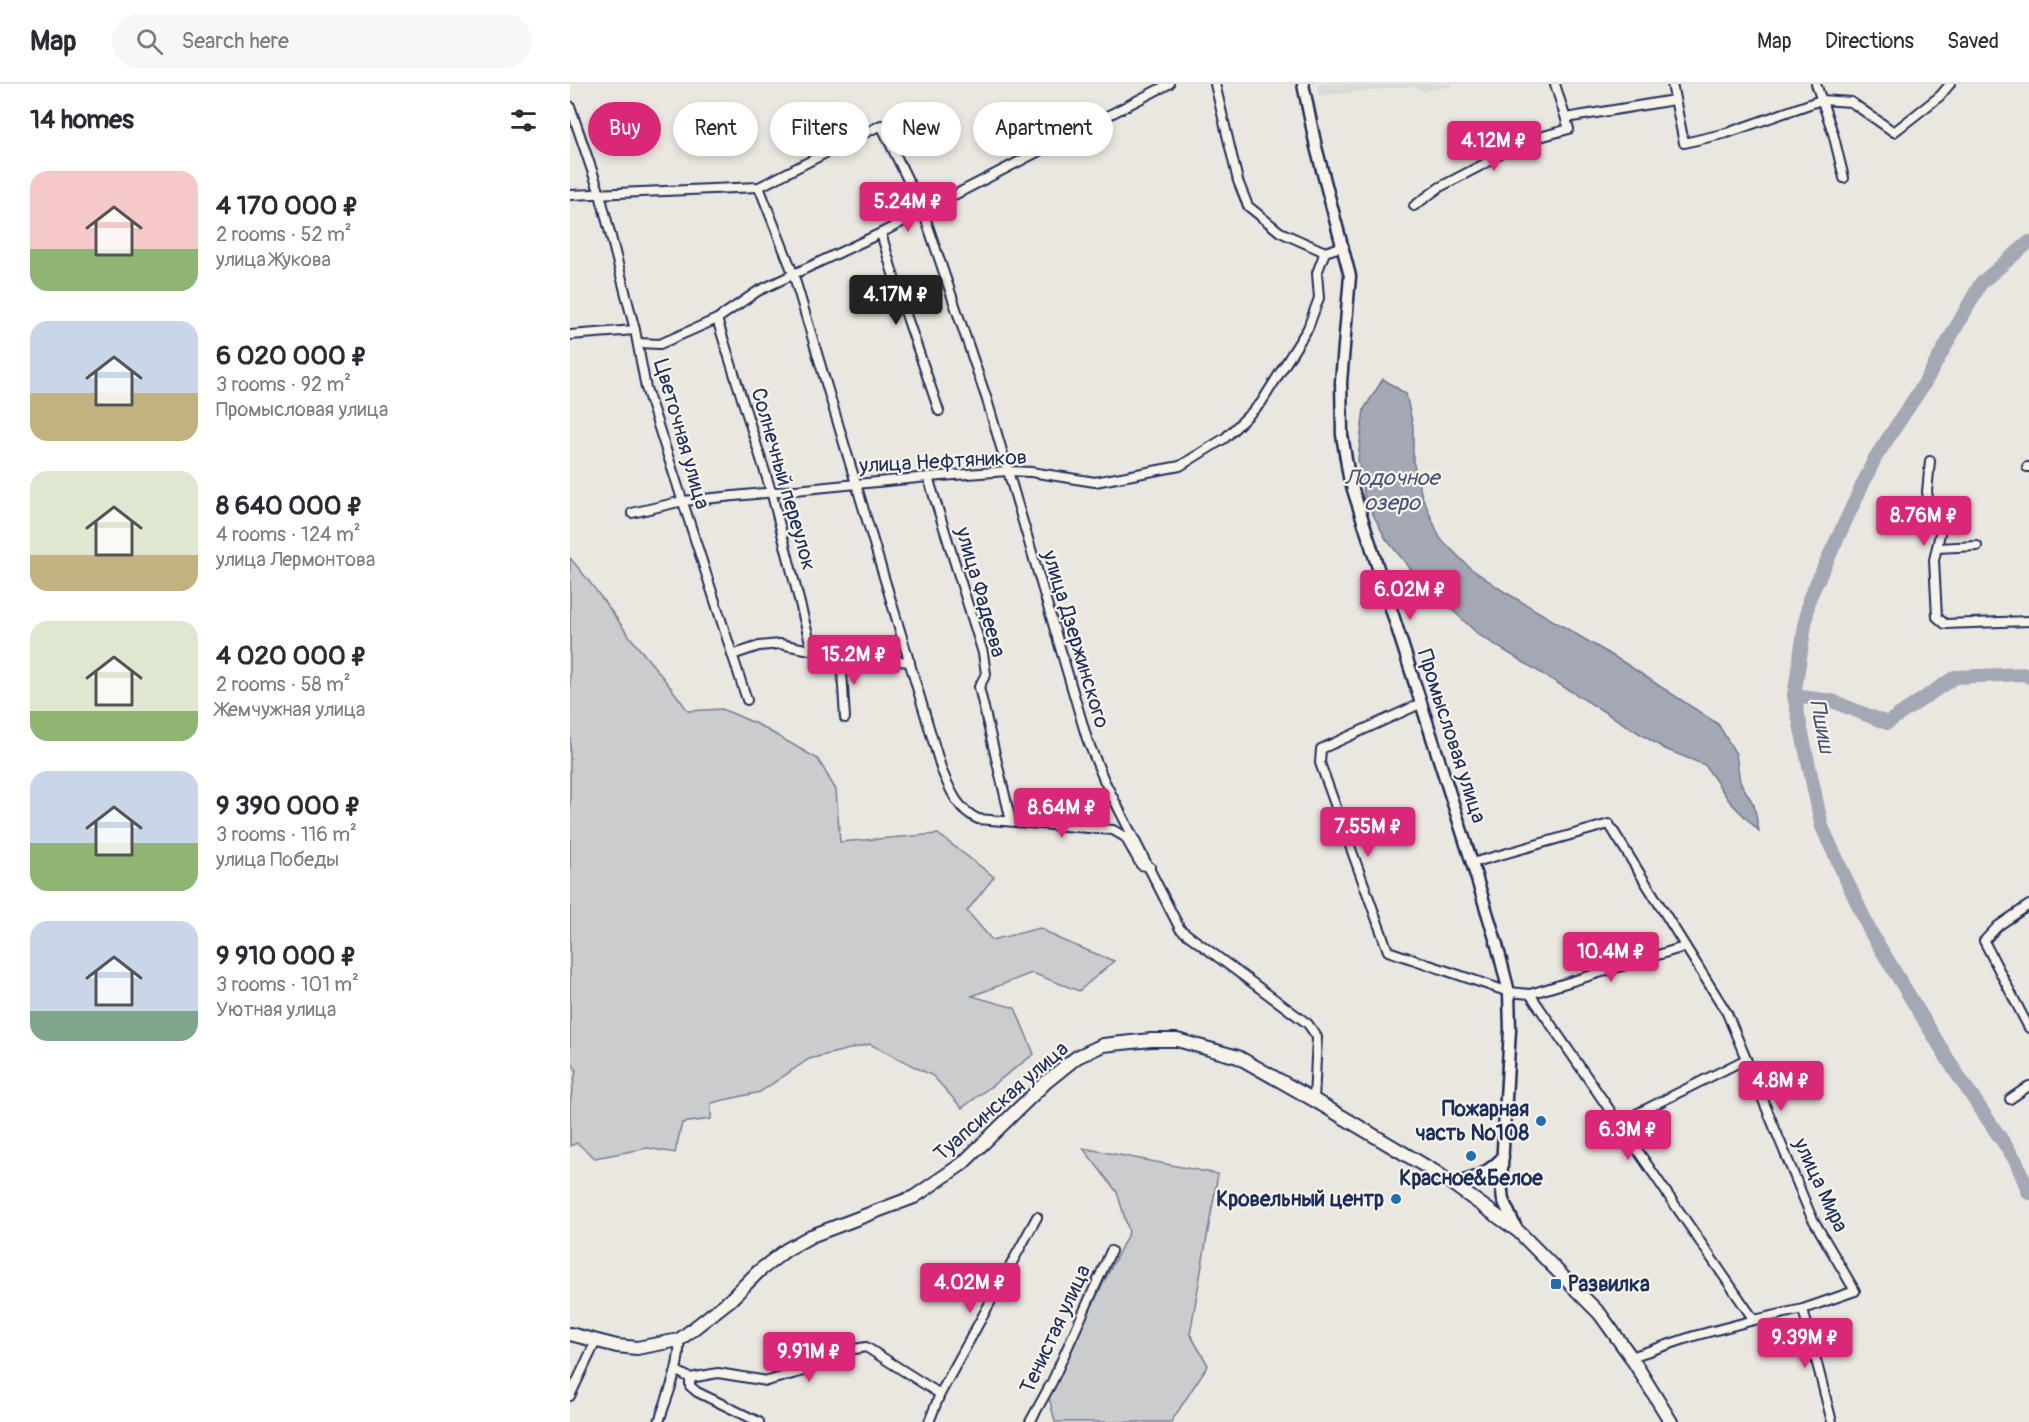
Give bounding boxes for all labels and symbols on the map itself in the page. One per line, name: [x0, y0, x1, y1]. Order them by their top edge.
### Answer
pin: 4.12M ₽: [1439, 121, 1549, 172]
pin: 5.24M ₽: [853, 182, 963, 233]
pin: 4.17M ₽: [841, 275, 951, 326]
street label: Цветочная улица: [647, 356, 716, 512]
street label: Солнечный переулок: [745, 385, 823, 574]
street label: улица Нефтяников: [857, 444, 1028, 479]
water label: Лодочное озеро: [1345, 464, 1442, 517]
pin: 8.76M ₽: [1869, 496, 1979, 547]
street label: улица Фадеева: [949, 523, 1012, 660]
street label: улица Дзержинского: [1035, 546, 1115, 731]
pin: 6.02M ₽: [1355, 570, 1465, 621]
pin: 15.2M ₽: [799, 635, 909, 686]
street label: Промысловая улица: [1411, 646, 1492, 826]
water label: Пшиш: [1803, 697, 1841, 757]
pin: 8.64M ₽: [1007, 788, 1117, 839]
pin: 7.55M ₽: [1313, 807, 1423, 858]
pin: 10.4M ₽: [1556, 932, 1666, 983]
street label: Туапсинская улица: [928, 1036, 1074, 1167]
pin: 4.8M ₽: [1732, 1061, 1830, 1112]
place label: Пожарная часть №108: [1415, 1096, 1529, 1147]
pin: 6.3M ₽: [1579, 1110, 1677, 1161]
marker: Пожарная часть №108: [1534, 1114, 1548, 1128]
street label: улица Мира: [1787, 1133, 1854, 1237]
marker: Красное&Белое: [1464, 1149, 1478, 1163]
place label: Красное&Белое: [1399, 1165, 1543, 1192]
place label: Кровельный центр: [1216, 1186, 1384, 1213]
marker: Кровельный центр: [1389, 1192, 1403, 1206]
street label: Тенистая улица: [1014, 1260, 1097, 1398]
pin: 4.02M ₽: [915, 1263, 1025, 1314]
place label: Развилка: [1568, 1271, 1650, 1298]
marker: Развилка: [1549, 1277, 1563, 1291]
pin: 9.39M ₽: [1750, 1318, 1860, 1369]
pin: 9.91M ₽: [754, 1332, 864, 1383]

